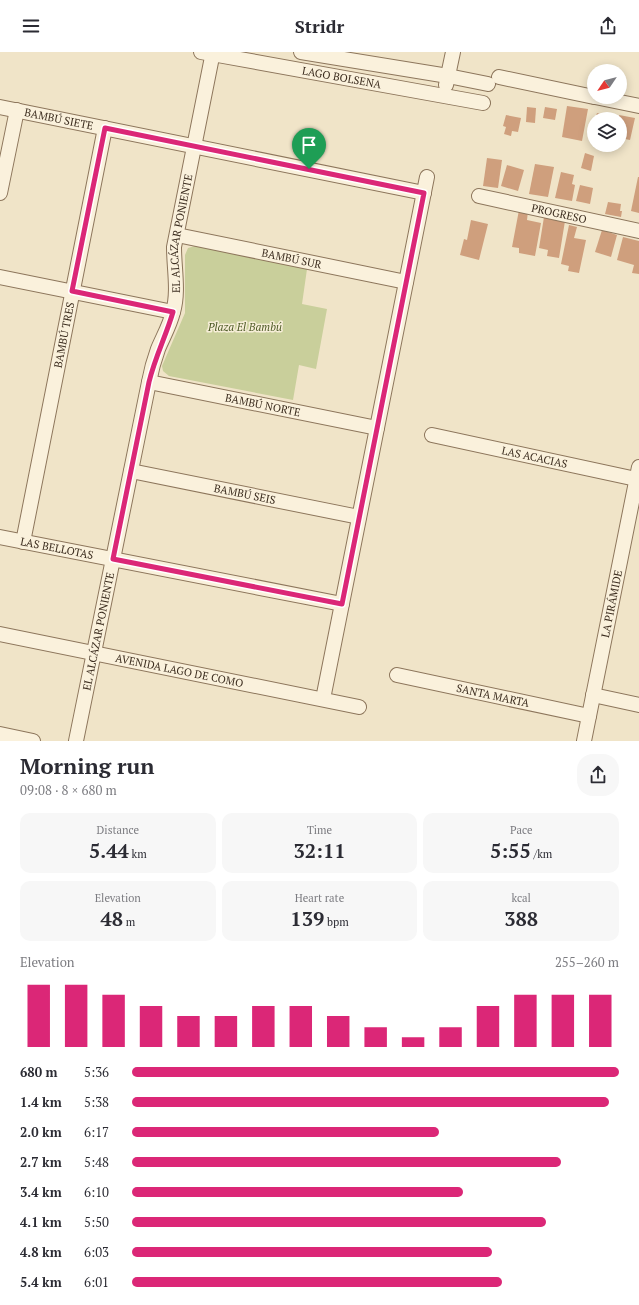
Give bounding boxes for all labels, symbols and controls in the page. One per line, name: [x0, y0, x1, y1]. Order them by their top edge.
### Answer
text: Stridr: [295, 14, 344, 38]
icon: menu: [20, 15, 42, 37]
icon: share: [597, 15, 619, 37]
street label: LAGO BOLSENA: [301, 63, 383, 92]
north arrow: [587, 64, 627, 104]
map controls: [587, 64, 627, 152]
street label: BAMBÚ SIETE: [23, 105, 95, 133]
button: layers: [587, 112, 627, 152]
pin: [292, 128, 326, 169]
icon: arrive: [298, 134, 320, 156]
street label: EL ALCÁZAR PONIENTE: [167, 173, 195, 293]
street label: PROGRESO: [530, 201, 588, 226]
street label: BAMBÚ SUR: [260, 246, 323, 272]
street label: BAMBÚ TRES: [51, 301, 77, 369]
park label: Plaza El Bambú: [207, 320, 282, 334]
street label: BAMBÚ NORTE: [224, 391, 302, 419]
street label: LAS ACACIAS: [500, 443, 569, 471]
street label: BAMBÚ SEIS: [213, 481, 277, 507]
street label: LAS BELLOTAS: [19, 534, 95, 562]
street label: LA PIRÁMIDE: [598, 569, 625, 639]
street label: EL ALCÁZAR PONIENTE: [79, 571, 117, 692]
street label: AVENIDA LAGO DE COMO: [114, 651, 245, 690]
street label: SANTA MARTA: [455, 681, 531, 710]
text: Morning run: [20, 751, 154, 780]
button: share: [577, 754, 619, 796]
text: 09:08 · 8 × 680 m: [20, 781, 117, 799]
text: Distance: [97, 823, 139, 837]
text: Time: [307, 823, 332, 837]
text: Pace: [510, 823, 532, 837]
text: 5.44: [89, 837, 129, 864]
text: 32:11: [293, 837, 346, 864]
text: 5:55: [490, 837, 531, 864]
text: km: [129, 847, 147, 861]
text: /km: [531, 847, 552, 861]
text: Elevation: [95, 891, 141, 905]
text: Heart rate: [295, 891, 344, 905]
text: kcal: [511, 891, 531, 905]
text: 48: [100, 905, 123, 932]
text: 139: [290, 905, 324, 932]
text: 388: [504, 905, 538, 932]
text: m: [123, 915, 135, 929]
text: bpm: [324, 915, 349, 929]
text: Elevation: [20, 953, 75, 971]
text: 255–260 m: [555, 953, 619, 971]
text: 680 m: [20, 1063, 58, 1081]
text: 5:36: [84, 1063, 109, 1081]
text: 1.4 km: [20, 1093, 62, 1111]
text: 5:38: [84, 1093, 109, 1111]
text: 2.0 km: [20, 1123, 62, 1141]
text: 6:17: [84, 1123, 109, 1141]
text: 2.7 km: [20, 1153, 62, 1171]
text: 5:48: [84, 1153, 109, 1171]
text: 3.4 km: [20, 1183, 62, 1201]
text: 6:10: [84, 1183, 109, 1201]
text: 4.1 km: [20, 1213, 62, 1231]
text: 5:50: [84, 1213, 109, 1231]
text: 4.8 km: [20, 1243, 62, 1261]
text: 6:03: [84, 1243, 109, 1261]
text: 5.4 km: [20, 1273, 62, 1291]
text: 6:01: [84, 1273, 109, 1291]

